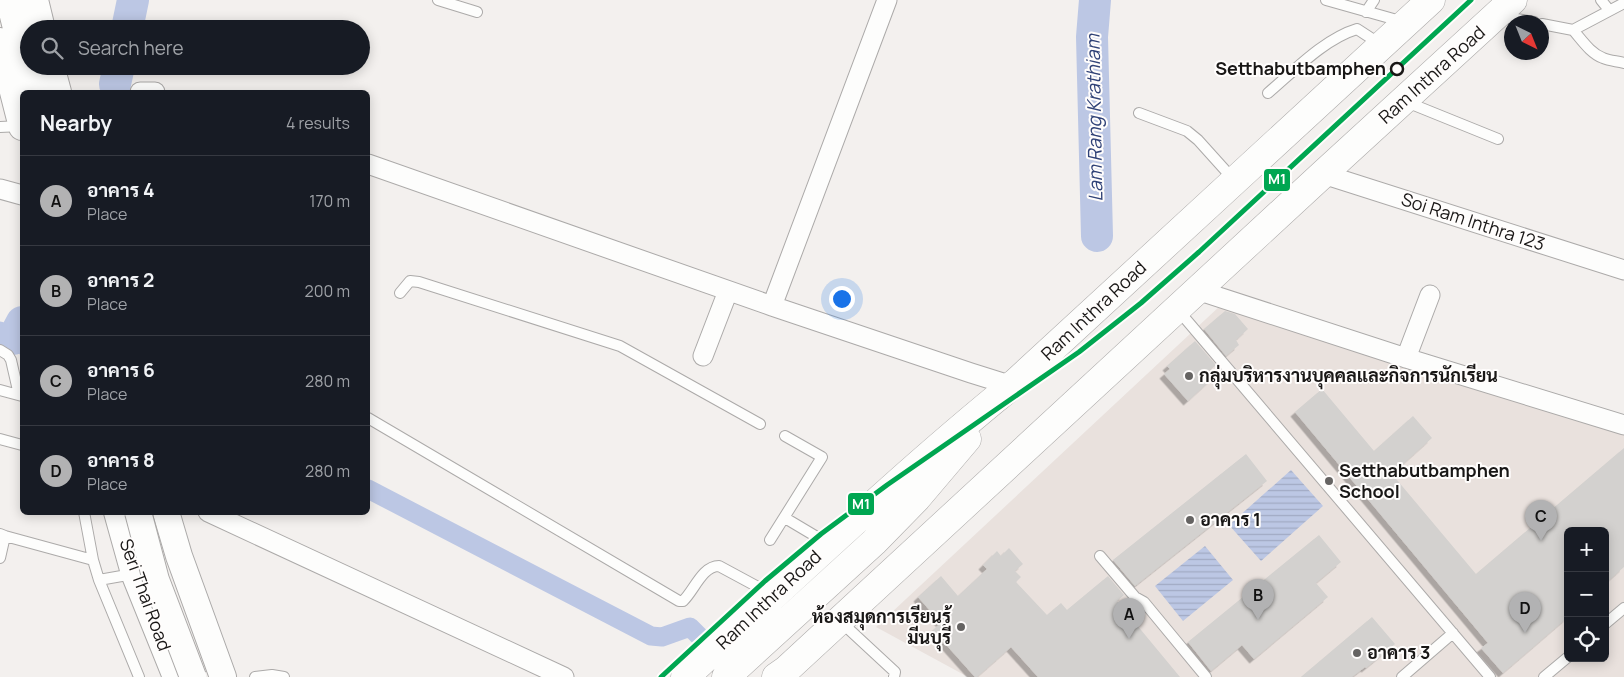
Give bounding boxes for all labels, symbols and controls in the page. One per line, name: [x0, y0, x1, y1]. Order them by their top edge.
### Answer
north arrow: [1504, 15, 1549, 60]
search box: [20, 20, 370, 75]
street label: Ram Inthra Road: [1373, 20, 1490, 128]
water label: Lam Rang Krathiam: [1080, 32, 1108, 202]
icon: search: [38, 34, 66, 62]
text: Search here: [78, 35, 184, 61]
place label: Setthabutbamphen: [1215, 56, 1386, 80]
marker: Setthabutbamphen: [1390, 62, 1404, 76]
text: Nearby: [40, 109, 112, 137]
text: 4 results: [286, 112, 350, 134]
line badge: M1: [1263, 168, 1291, 192]
text: M1: [1268, 169, 1286, 188]
text: อาคาร 4: [87, 177, 154, 203]
street label: Soi Ram Inthra 123: [1398, 187, 1548, 256]
text: A: [51, 190, 61, 212]
text: 170 m: [309, 190, 350, 212]
text: Place: [87, 203, 127, 225]
street label: Ram Inthra Road: [1036, 255, 1151, 365]
text: อาคาร 2: [87, 267, 154, 293]
text: B: [51, 280, 61, 302]
text: 200 m: [305, 280, 350, 302]
your location: [829, 286, 855, 312]
text: Place: [87, 293, 127, 315]
text: อาคาร 6: [87, 357, 155, 383]
place label: กลุ่มบริหารงานบุคคลและกิจการนักเรียน: [1199, 363, 1498, 390]
text: C: [50, 370, 62, 392]
text: 280 m: [305, 370, 350, 392]
marker: กลุ่มบริหารงานบุคคลและกิจการนักเรียน: [1183, 370, 1195, 382]
text: Place: [87, 383, 127, 405]
text: อาคาร 8: [87, 447, 155, 473]
place label: Setthabutbamphen School: [1339, 458, 1510, 503]
text: D: [50, 460, 62, 482]
text: 280 m: [305, 460, 350, 482]
text: Place: [87, 473, 127, 495]
marker: Setthabutbamphen School: [1323, 475, 1335, 487]
line badge: M1: [847, 492, 875, 516]
text: M1: [852, 494, 870, 513]
pin: C: [1525, 500, 1557, 541]
place label: อาคาร 1: [1200, 507, 1261, 531]
marker: อาคาร 1: [1184, 514, 1196, 526]
map controls: [1564, 527, 1609, 662]
button: +: [1564, 527, 1609, 572]
street label: Seri Thai Road: [115, 535, 177, 654]
street label: Ram Inthra Road: [711, 544, 826, 654]
button: −: [1564, 572, 1609, 617]
pin: B: [1242, 579, 1274, 620]
pin: D: [1509, 592, 1541, 633]
pin: A: [1113, 598, 1145, 639]
place label: ห้องสมุดการเรียนรู้ มีนบุรี: [812, 604, 952, 652]
button: locate: [1564, 617, 1609, 662]
marker: ห้องสมุดการเรียนรู้ มีนบุรี: [955, 621, 967, 633]
place label: อาคาร 3: [1367, 640, 1430, 664]
marker: อาคาร 3: [1351, 647, 1363, 659]

